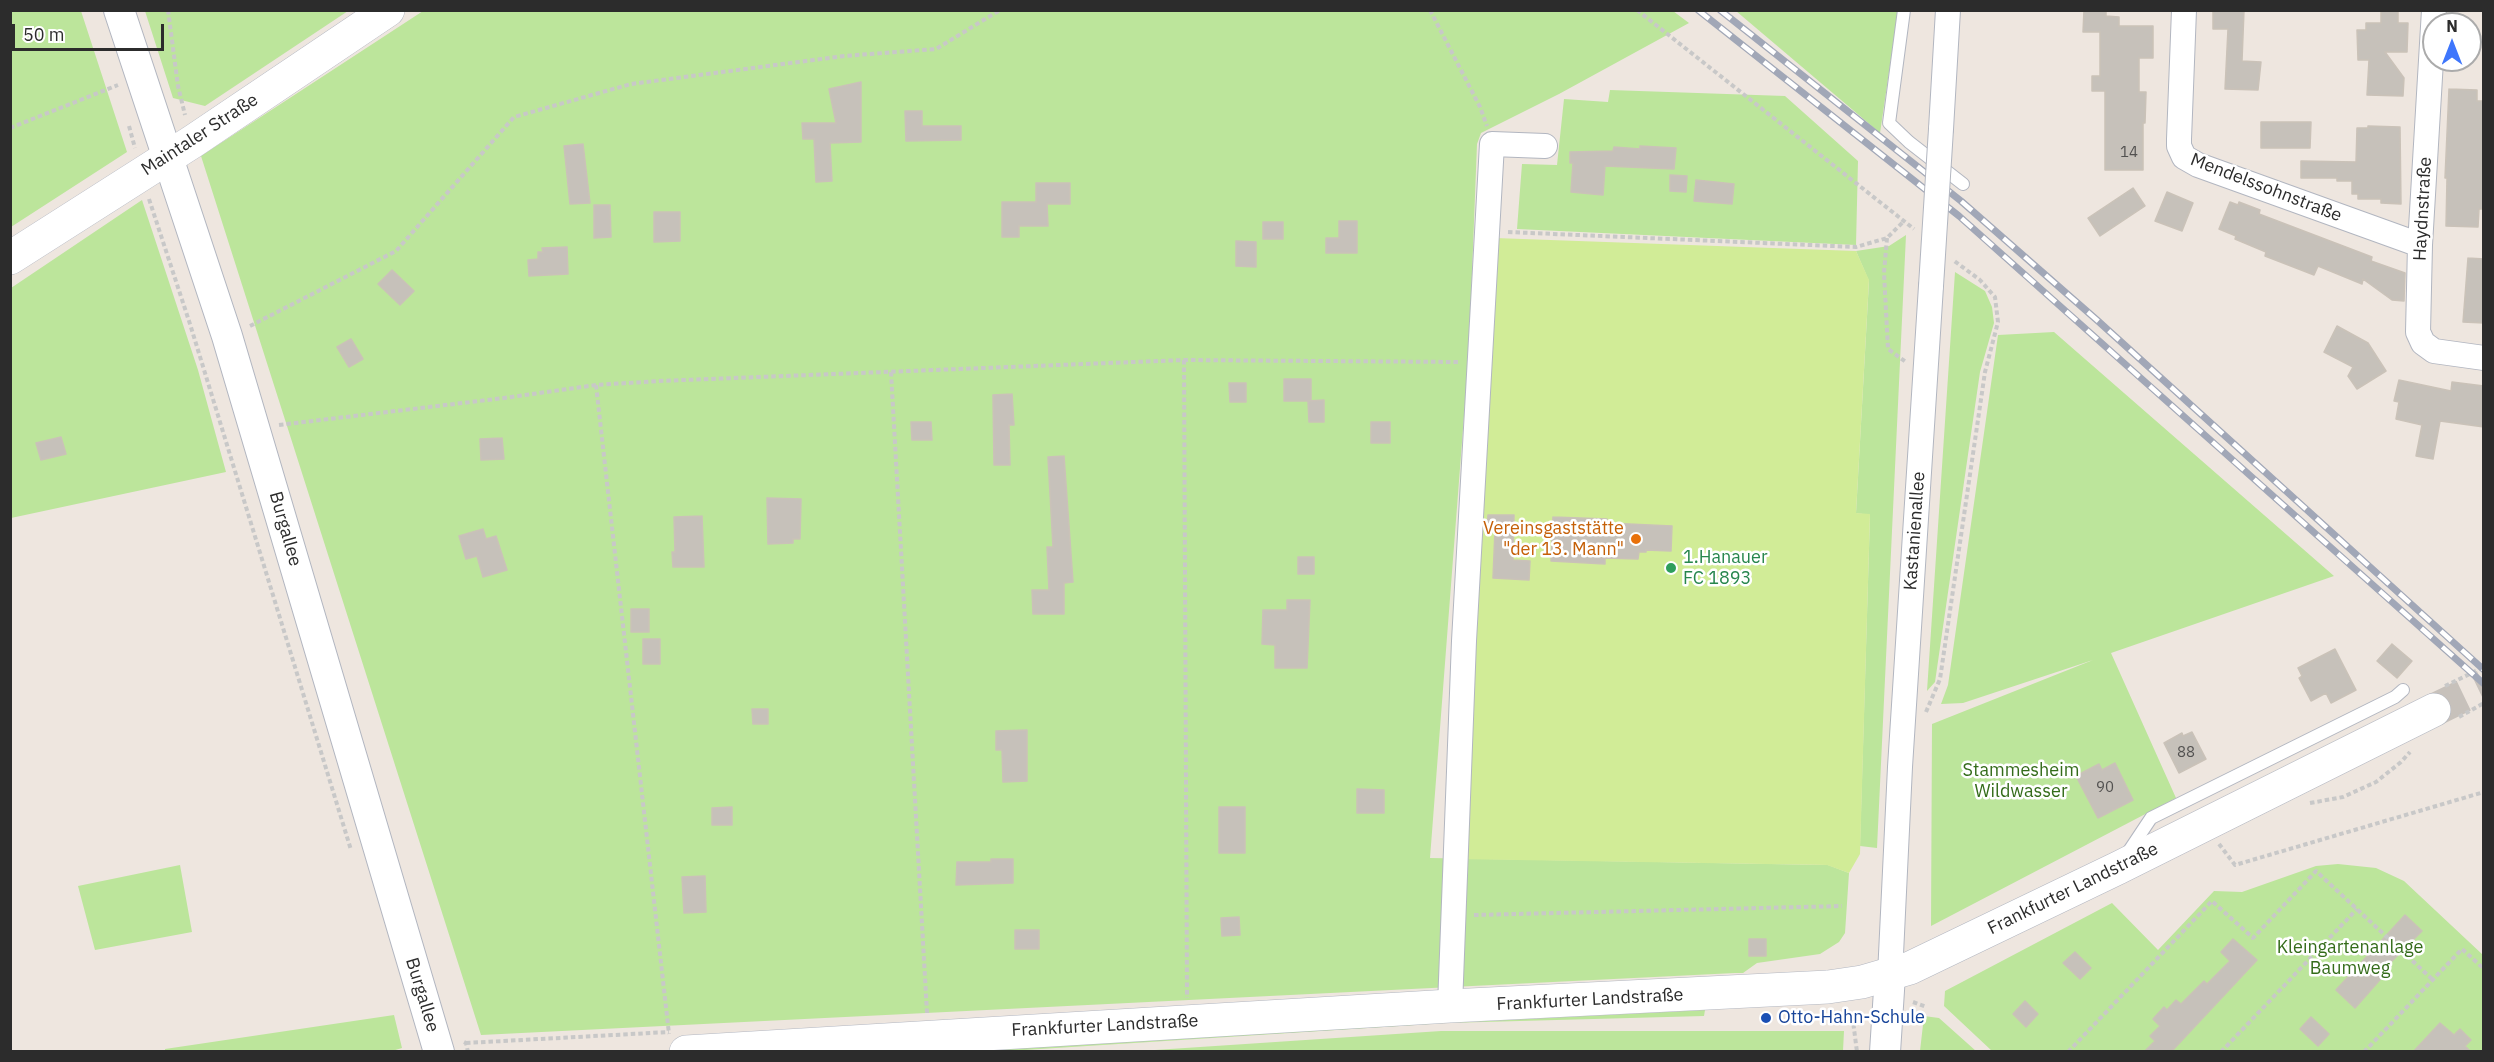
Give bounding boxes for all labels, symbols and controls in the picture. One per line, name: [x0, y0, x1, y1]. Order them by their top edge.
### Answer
scale bar: [15, 12, 166, 50]
north arrow: [2422, 12, 2482, 72]
text: N: [2446, 16, 2458, 36]
text: 50 m: [23, 23, 65, 46]
street label: Maintaler Straße: [138, 89, 262, 181]
house number: 14: [2120, 144, 2138, 162]
street label: Mendelssohnstraße: [2187, 149, 2345, 227]
street label: Haydnstraße: [2409, 156, 2437, 262]
street label: Kastanienallee: [1900, 471, 1930, 591]
street label: Burgallee: [264, 489, 306, 569]
place label: Vereinsgaststätte "der 13. Mann": [1483, 518, 1624, 560]
marker: Vereinsgaststätte "der 13. Mann": [1629, 532, 1643, 546]
place label: 1.Hanauer FC 1893: [1683, 547, 1768, 590]
marker: 1.Hanauer FC 1893: [1664, 561, 1678, 575]
house number: 88: [2177, 744, 2195, 762]
park label: Stammesheim Wildwasser: [1963, 760, 2079, 802]
house number: 90: [2096, 779, 2114, 797]
street label: Frankfurter Landstraße: [1984, 838, 2162, 940]
park label: Kleingartenanlage Baumweg: [2277, 937, 2423, 980]
street label: Burgallee: [400, 955, 444, 1035]
street label: Frankfurter Landstraße: [1496, 984, 1684, 1016]
place label: Otto-Hahn-Schule: [1778, 1007, 1925, 1029]
street label: Frankfurter Landstraße: [1011, 1010, 1199, 1042]
marker: Otto-Hahn-Schule: [1759, 1011, 1773, 1025]

